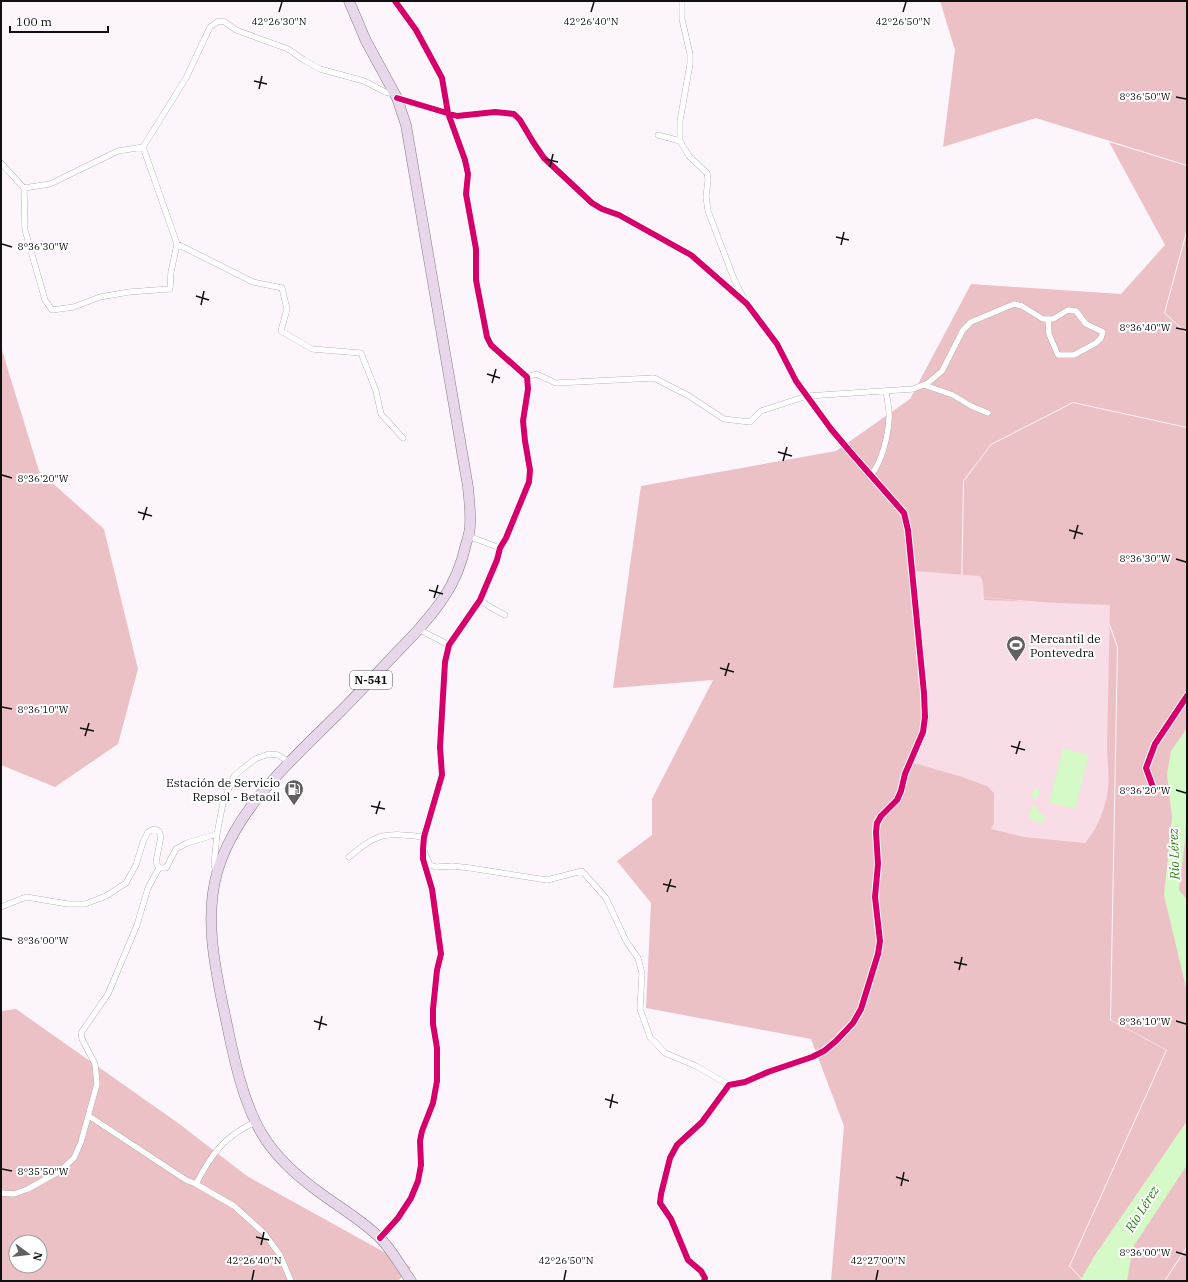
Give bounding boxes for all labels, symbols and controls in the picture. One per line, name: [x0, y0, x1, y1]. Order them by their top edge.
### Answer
scale bar: [10, 8, 108, 34]
text: 100 m: [16, 14, 52, 29]
text: 42°26'30"N: [252, 15, 307, 28]
text: 42°26'40"N: [564, 15, 619, 28]
text: 42°26'50"N: [876, 15, 931, 28]
text: 8°36'50"W: [1119, 90, 1171, 103]
text: 8°36'30"W: [17, 240, 69, 253]
text: 8°36'40"W: [1119, 321, 1171, 334]
text: 8°36'20"W: [17, 472, 69, 485]
text: 8°36'30"W: [1119, 552, 1171, 565]
place label: Mercantil de Pontevedra: [1030, 631, 1101, 660]
sports icon: Mercantil de Pontevedra: [1005, 634, 1027, 662]
road number: N-541: [350, 671, 392, 689]
text: 8°36'10"W: [17, 703, 69, 716]
place label: Estación de Servicio Repsol - Betaoil: [166, 775, 280, 804]
fuel station icon: Estación de Servicio Repsol - Betaoil: [283, 778, 305, 806]
text: 8°36'20"W: [1119, 784, 1171, 797]
water label: Río Lérez: [1165, 828, 1183, 881]
text: 8°36'00"W: [17, 934, 69, 947]
text: 8°36'10"W: [1119, 1015, 1171, 1028]
text: 8°35'50"W: [17, 1165, 69, 1178]
water label: Río Lérez: [1121, 1183, 1163, 1236]
north arrow: [8, 1234, 48, 1274]
text: 8°36'00"W: [1119, 1246, 1171, 1259]
text: N: [30, 1251, 46, 1263]
text: 42°26'40"N: [227, 1254, 282, 1267]
text: 42°26'50"N: [539, 1254, 594, 1267]
text: 42°27'00"N: [851, 1254, 906, 1267]

